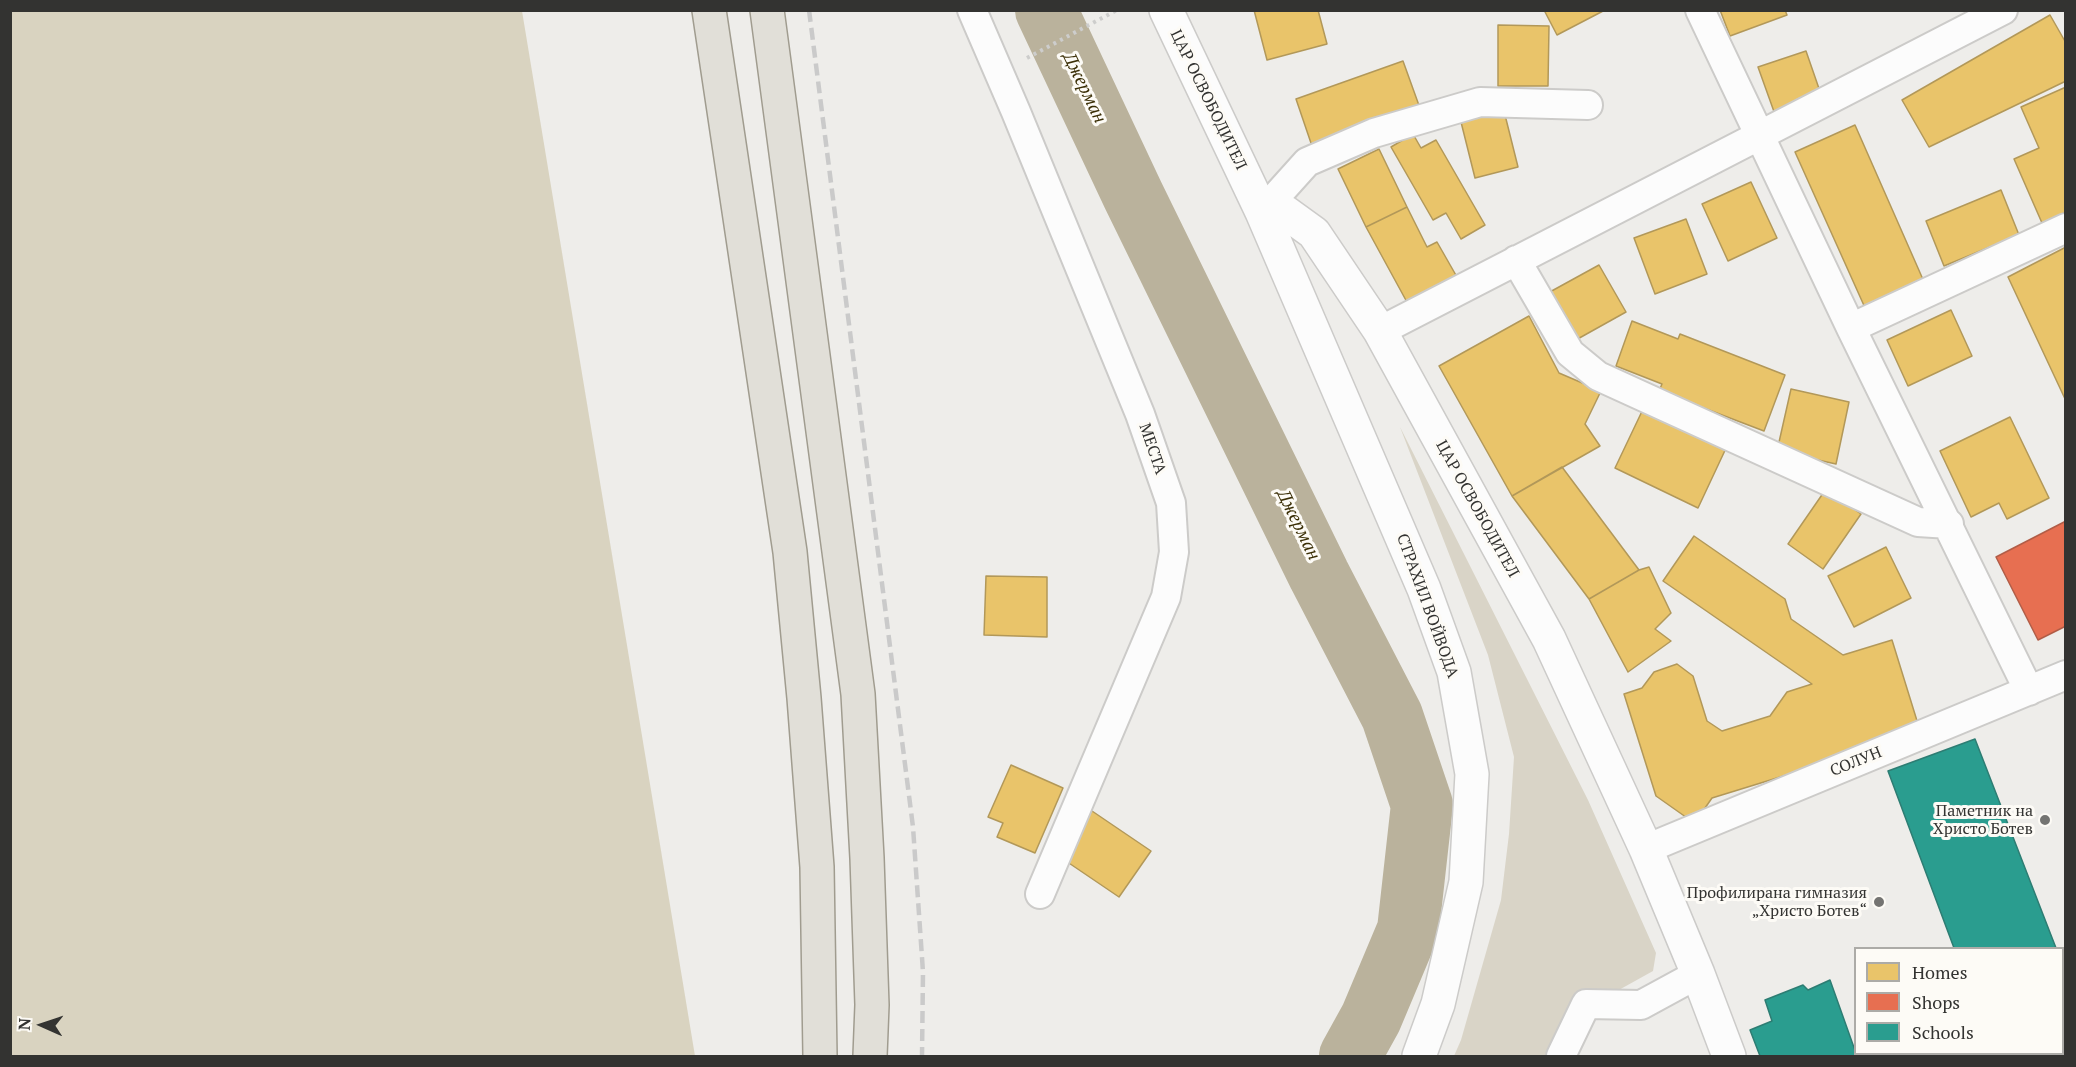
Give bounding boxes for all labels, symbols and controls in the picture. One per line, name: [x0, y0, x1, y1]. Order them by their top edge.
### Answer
street label: ЦАР ОСВОБОДИТЕЛ: [1166, 27, 1250, 173]
water label: Джерман: [1058, 49, 1110, 127]
street label: МЕСТА: [1134, 421, 1170, 477]
street label: ЦАР ОСВОБОДИТЕЛ: [1431, 437, 1523, 581]
water label: Джерман: [1272, 486, 1324, 564]
street label: СТРАХИЛ ВОЙВОДА: [1392, 531, 1462, 681]
street label: СОЛУН: [1827, 743, 1885, 781]
place label: Паметник на Христо Ботев: [1933, 801, 2033, 839]
marker: Паметник на Христо Ботев: [2038, 813, 2052, 827]
place label: Профилирана гимназия „Христо Ботев“: [1687, 883, 1867, 921]
marker: Профилирана гимназия „Христо Ботев“: [1872, 895, 1886, 909]
legend: [1854, 947, 2064, 1055]
text: Homes: [1912, 960, 1967, 984]
text: Shops: [1912, 990, 1960, 1014]
north arrow: [12, 995, 72, 1055]
text: N: [13, 1017, 35, 1031]
text: Schools: [1912, 1020, 1974, 1044]

